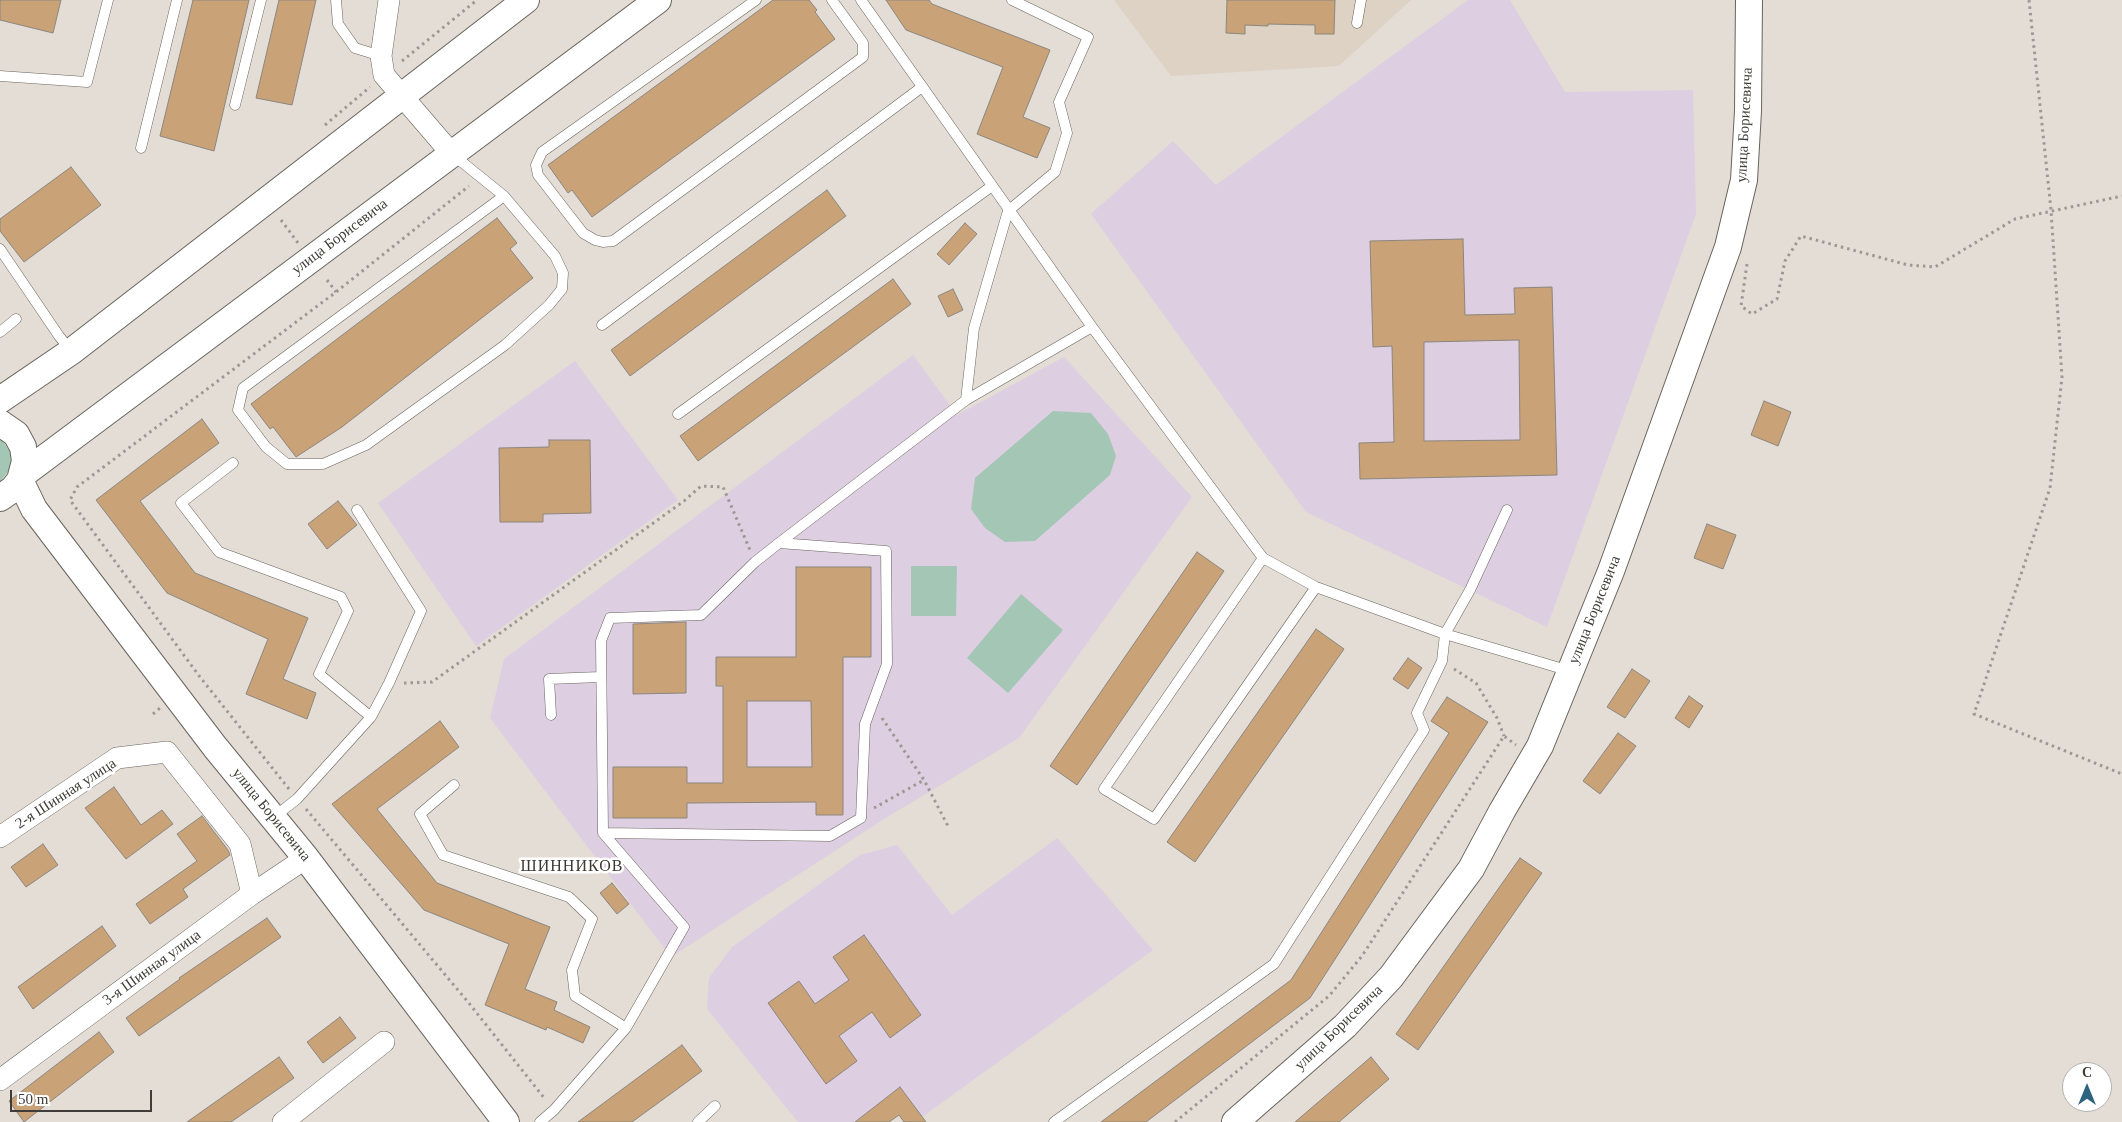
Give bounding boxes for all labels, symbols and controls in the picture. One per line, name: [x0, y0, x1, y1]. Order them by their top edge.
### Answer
street label: улица Борисевича: [1733, 67, 1757, 183]
street label: улица Борисевича: [289, 195, 391, 279]
street label: улица Борисевича: [1565, 553, 1625, 667]
street label: 2-я Шинная улица: [12, 755, 120, 833]
street label: улица Борисевича: [228, 765, 314, 865]
district label: ШИННИКОВ: [520, 857, 624, 877]
street label: 3-я Шинная улица: [100, 926, 204, 1010]
street label: улица Борисевича: [1291, 981, 1387, 1075]
north arrow: [2062, 1062, 2112, 1112]
text: С: [2082, 1065, 2092, 1080]
scale bar: [12, 1080, 155, 1112]
text: 50 m: [18, 1091, 48, 1107]

